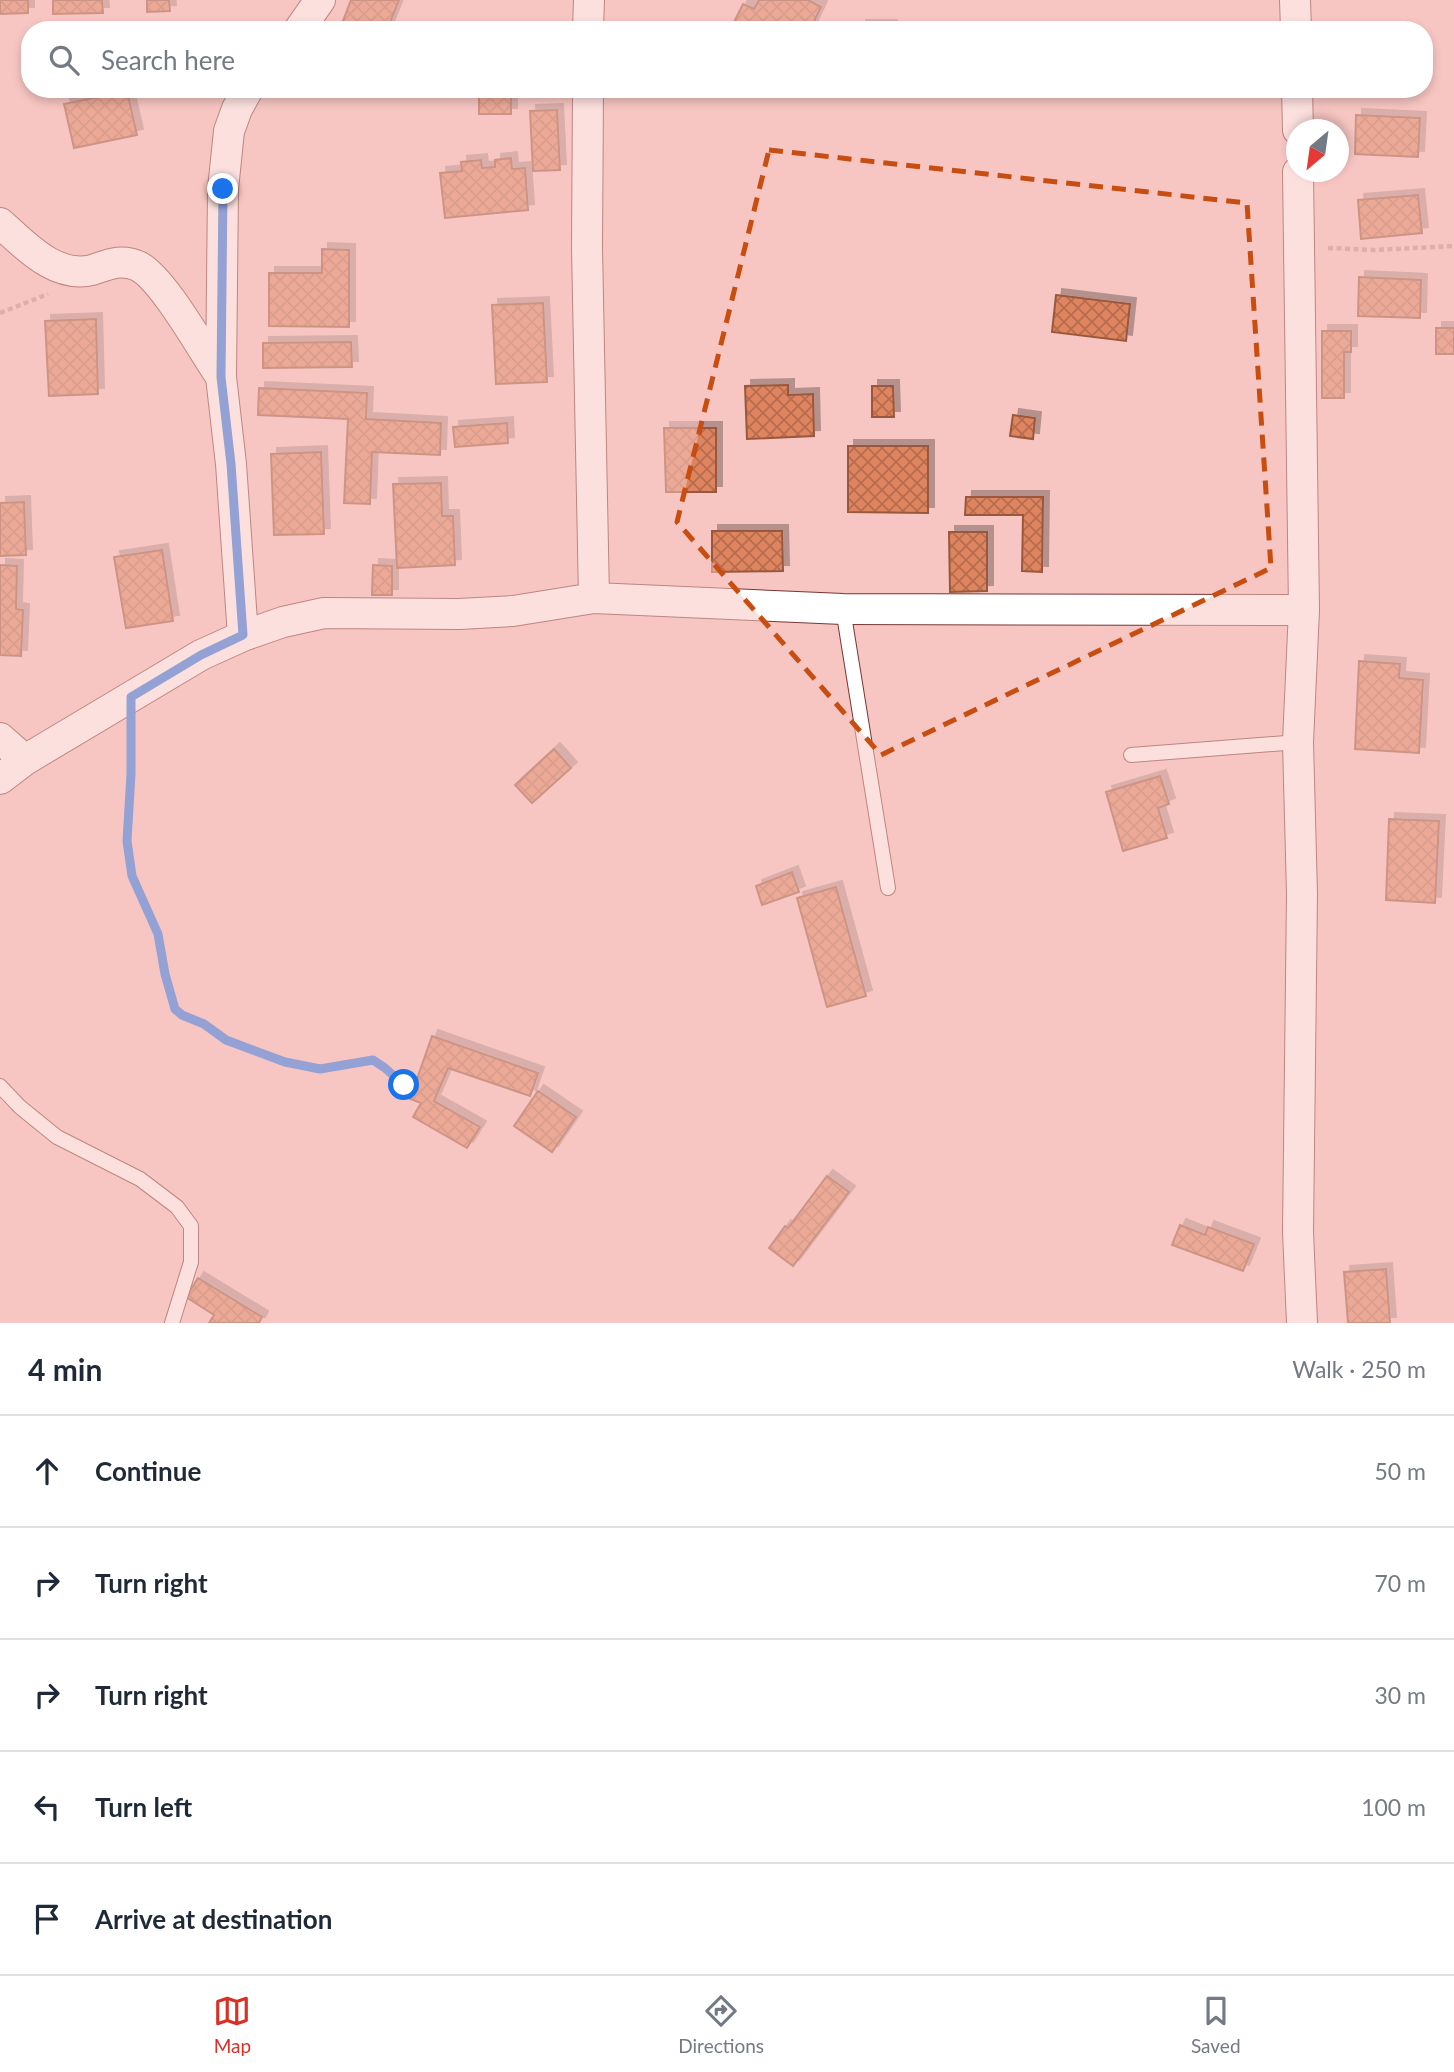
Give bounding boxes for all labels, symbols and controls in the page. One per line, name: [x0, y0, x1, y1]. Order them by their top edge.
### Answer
search box: [21, 21, 1433, 98]
icon: search: [45, 41, 83, 79]
text: Search here: [101, 44, 235, 76]
north arrow: [1286, 119, 1349, 182]
route end: [207, 173, 238, 204]
route start: [388, 1069, 419, 1100]
text: 4 min: [28, 1351, 102, 1387]
text: Walk · 250 m: [1292, 1355, 1426, 1383]
icon: ahead: [28, 1452, 66, 1490]
text: Continue: [95, 1455, 201, 1487]
text: 50 m: [1375, 1457, 1426, 1485]
icon: right: [28, 1564, 66, 1602]
text: Turn right: [95, 1567, 208, 1599]
text: 70 m: [1375, 1569, 1426, 1597]
icon: right: [28, 1676, 66, 1714]
text: Turn right: [95, 1679, 208, 1711]
text: 30 m: [1375, 1681, 1426, 1709]
icon: left: [28, 1788, 66, 1826]
text: Turn left: [95, 1791, 192, 1823]
text: 100 m: [1361, 1793, 1426, 1821]
icon: arrive: [28, 1900, 66, 1938]
text: Arrive at destination: [95, 1903, 332, 1935]
tab: Map: [213, 1992, 251, 2057]
tab: Directions: [678, 1992, 764, 2057]
tab: Saved: [1191, 1992, 1241, 2057]

